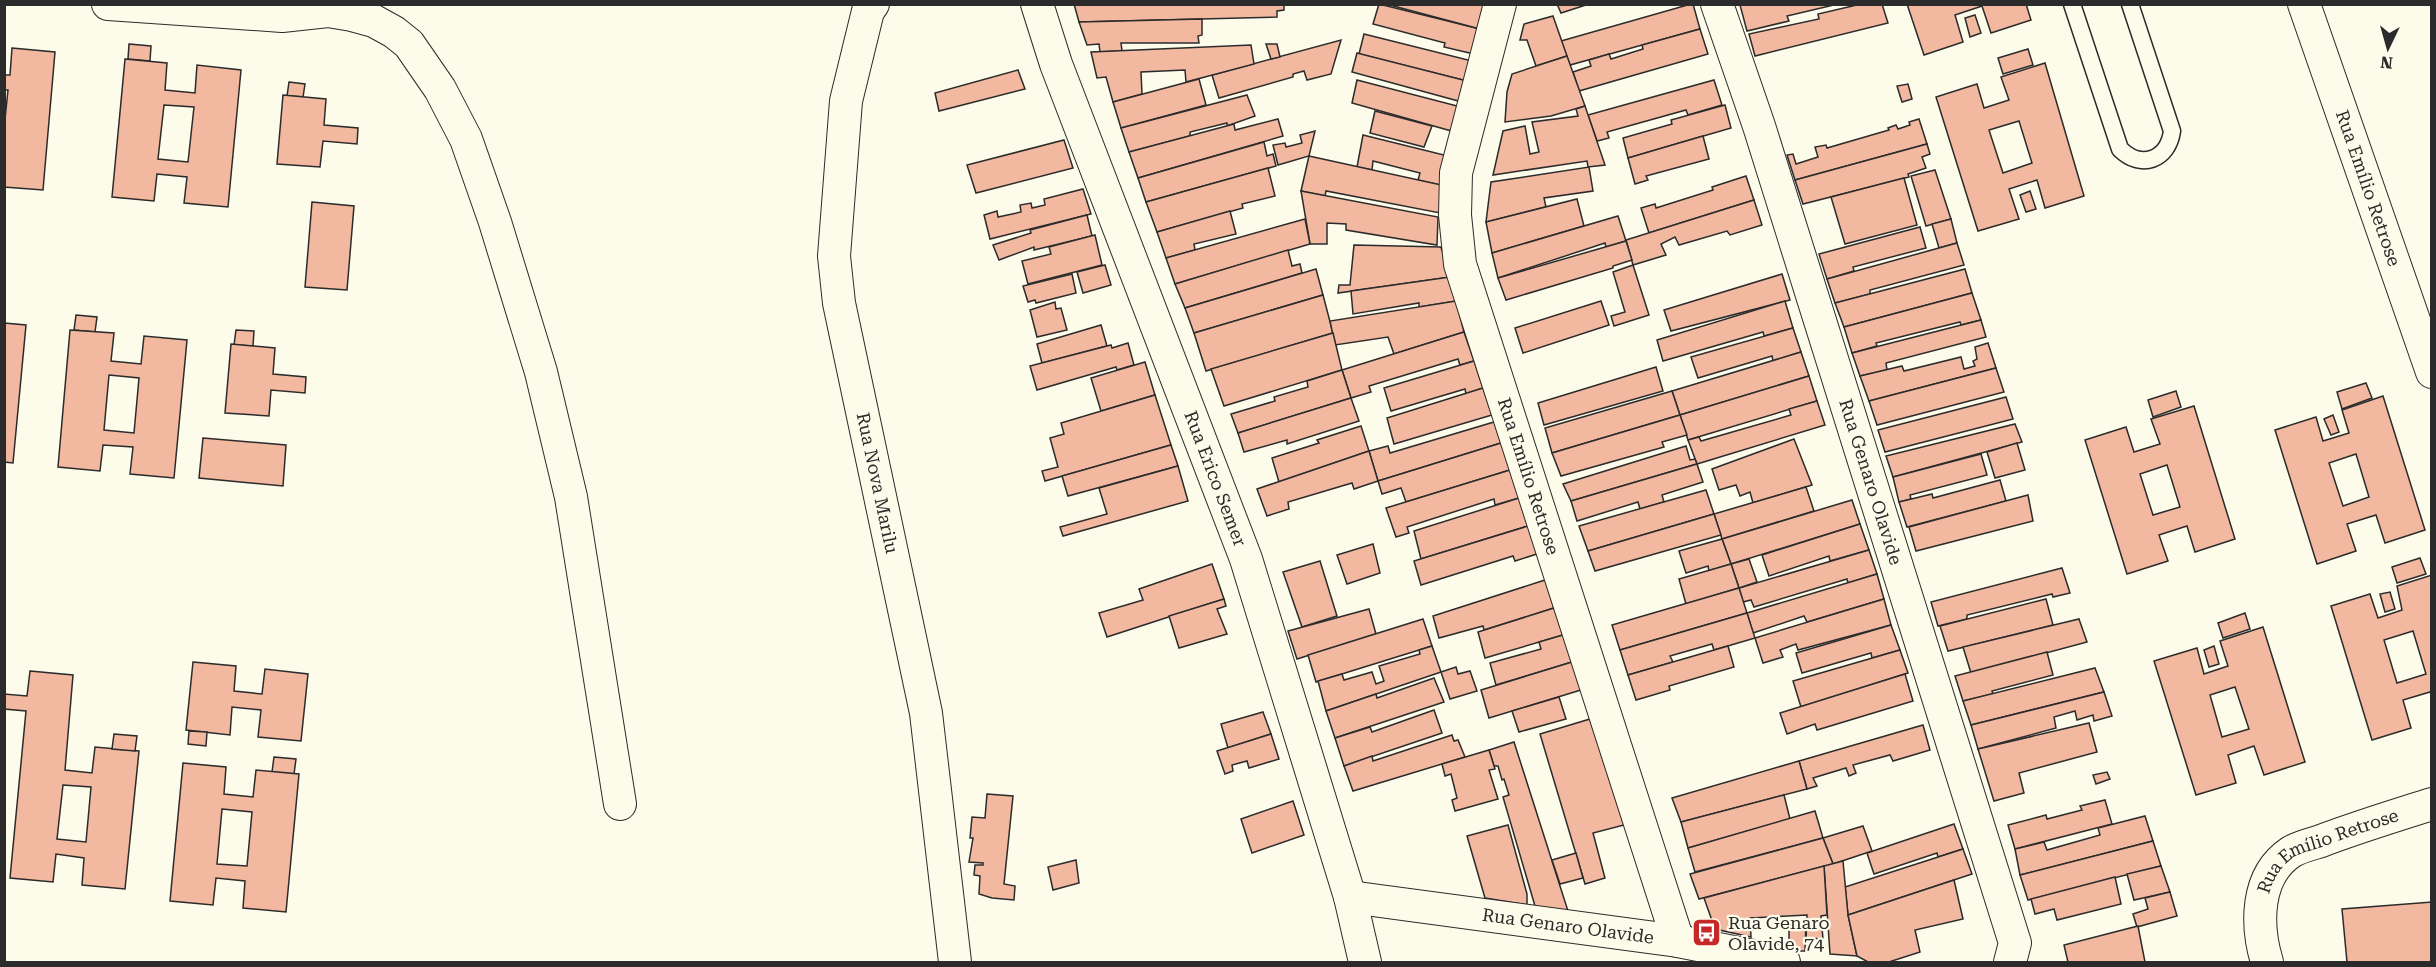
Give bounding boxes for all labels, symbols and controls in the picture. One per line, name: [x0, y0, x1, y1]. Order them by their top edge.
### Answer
north arrow: [2358, 18, 2418, 78]
text: N: [2380, 52, 2394, 72]
street label: Rua Emílio Retrose: [2332, 107, 2405, 269]
street label: Rua Emílio Retrose: [1494, 395, 1564, 558]
street label: Rua Genaro Olavide: [1835, 396, 1907, 568]
street label: Rua Erico Semer: [1180, 408, 1251, 549]
street label: Rua Nova Marilu: [852, 410, 903, 555]
street label: Rua Emílio Retrose: [2253, 804, 2401, 896]
street label: Rua Genaro Olavide: [1481, 904, 1655, 948]
place label: Rua Genaro Olavide, 74: [1728, 912, 1830, 954]
bus stop icon: Rua Genaro Olavide, 74: [1691, 917, 1723, 949]

